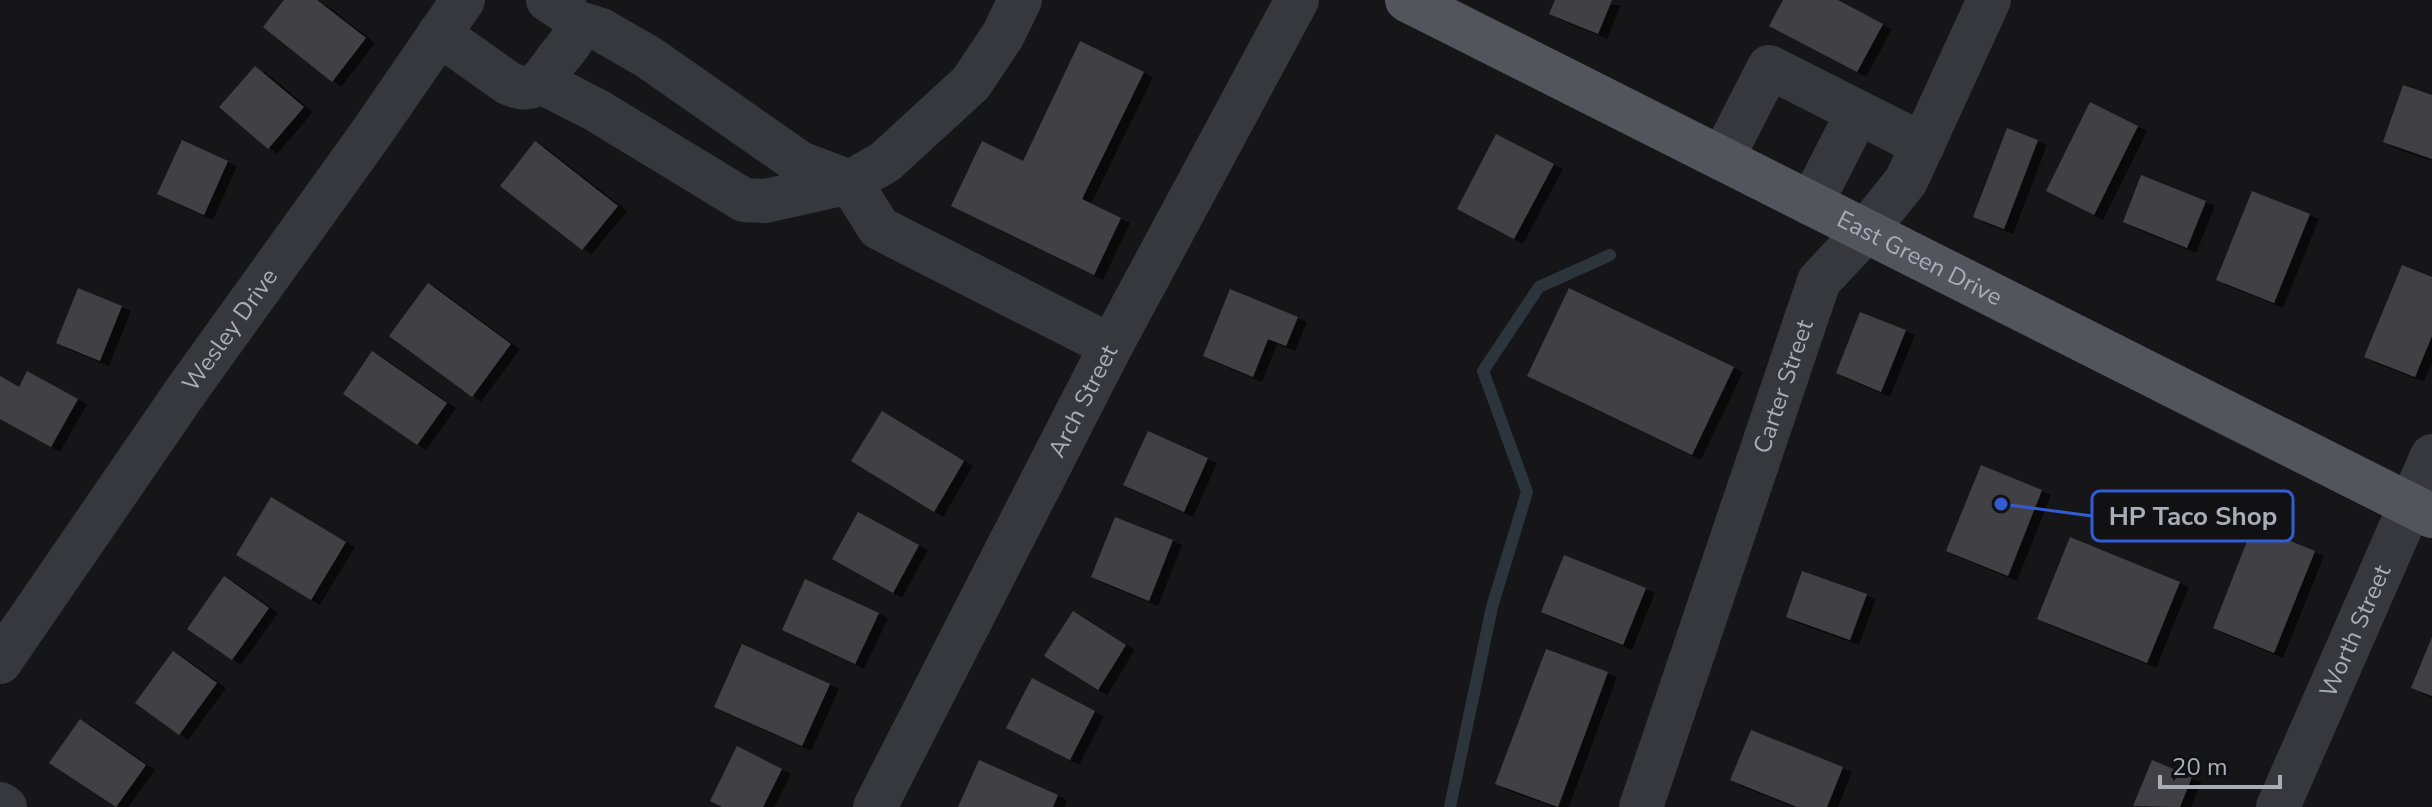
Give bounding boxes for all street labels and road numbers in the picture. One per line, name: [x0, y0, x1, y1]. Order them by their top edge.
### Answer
street label: East Green Drive: [1832, 203, 2008, 313]
street label: Wesley Drive: [175, 262, 285, 398]
street label: Carter Street: [1746, 315, 1821, 457]
street label: Arch Street: [1041, 339, 1125, 463]
street label: Worth Street: [2312, 559, 2398, 702]

